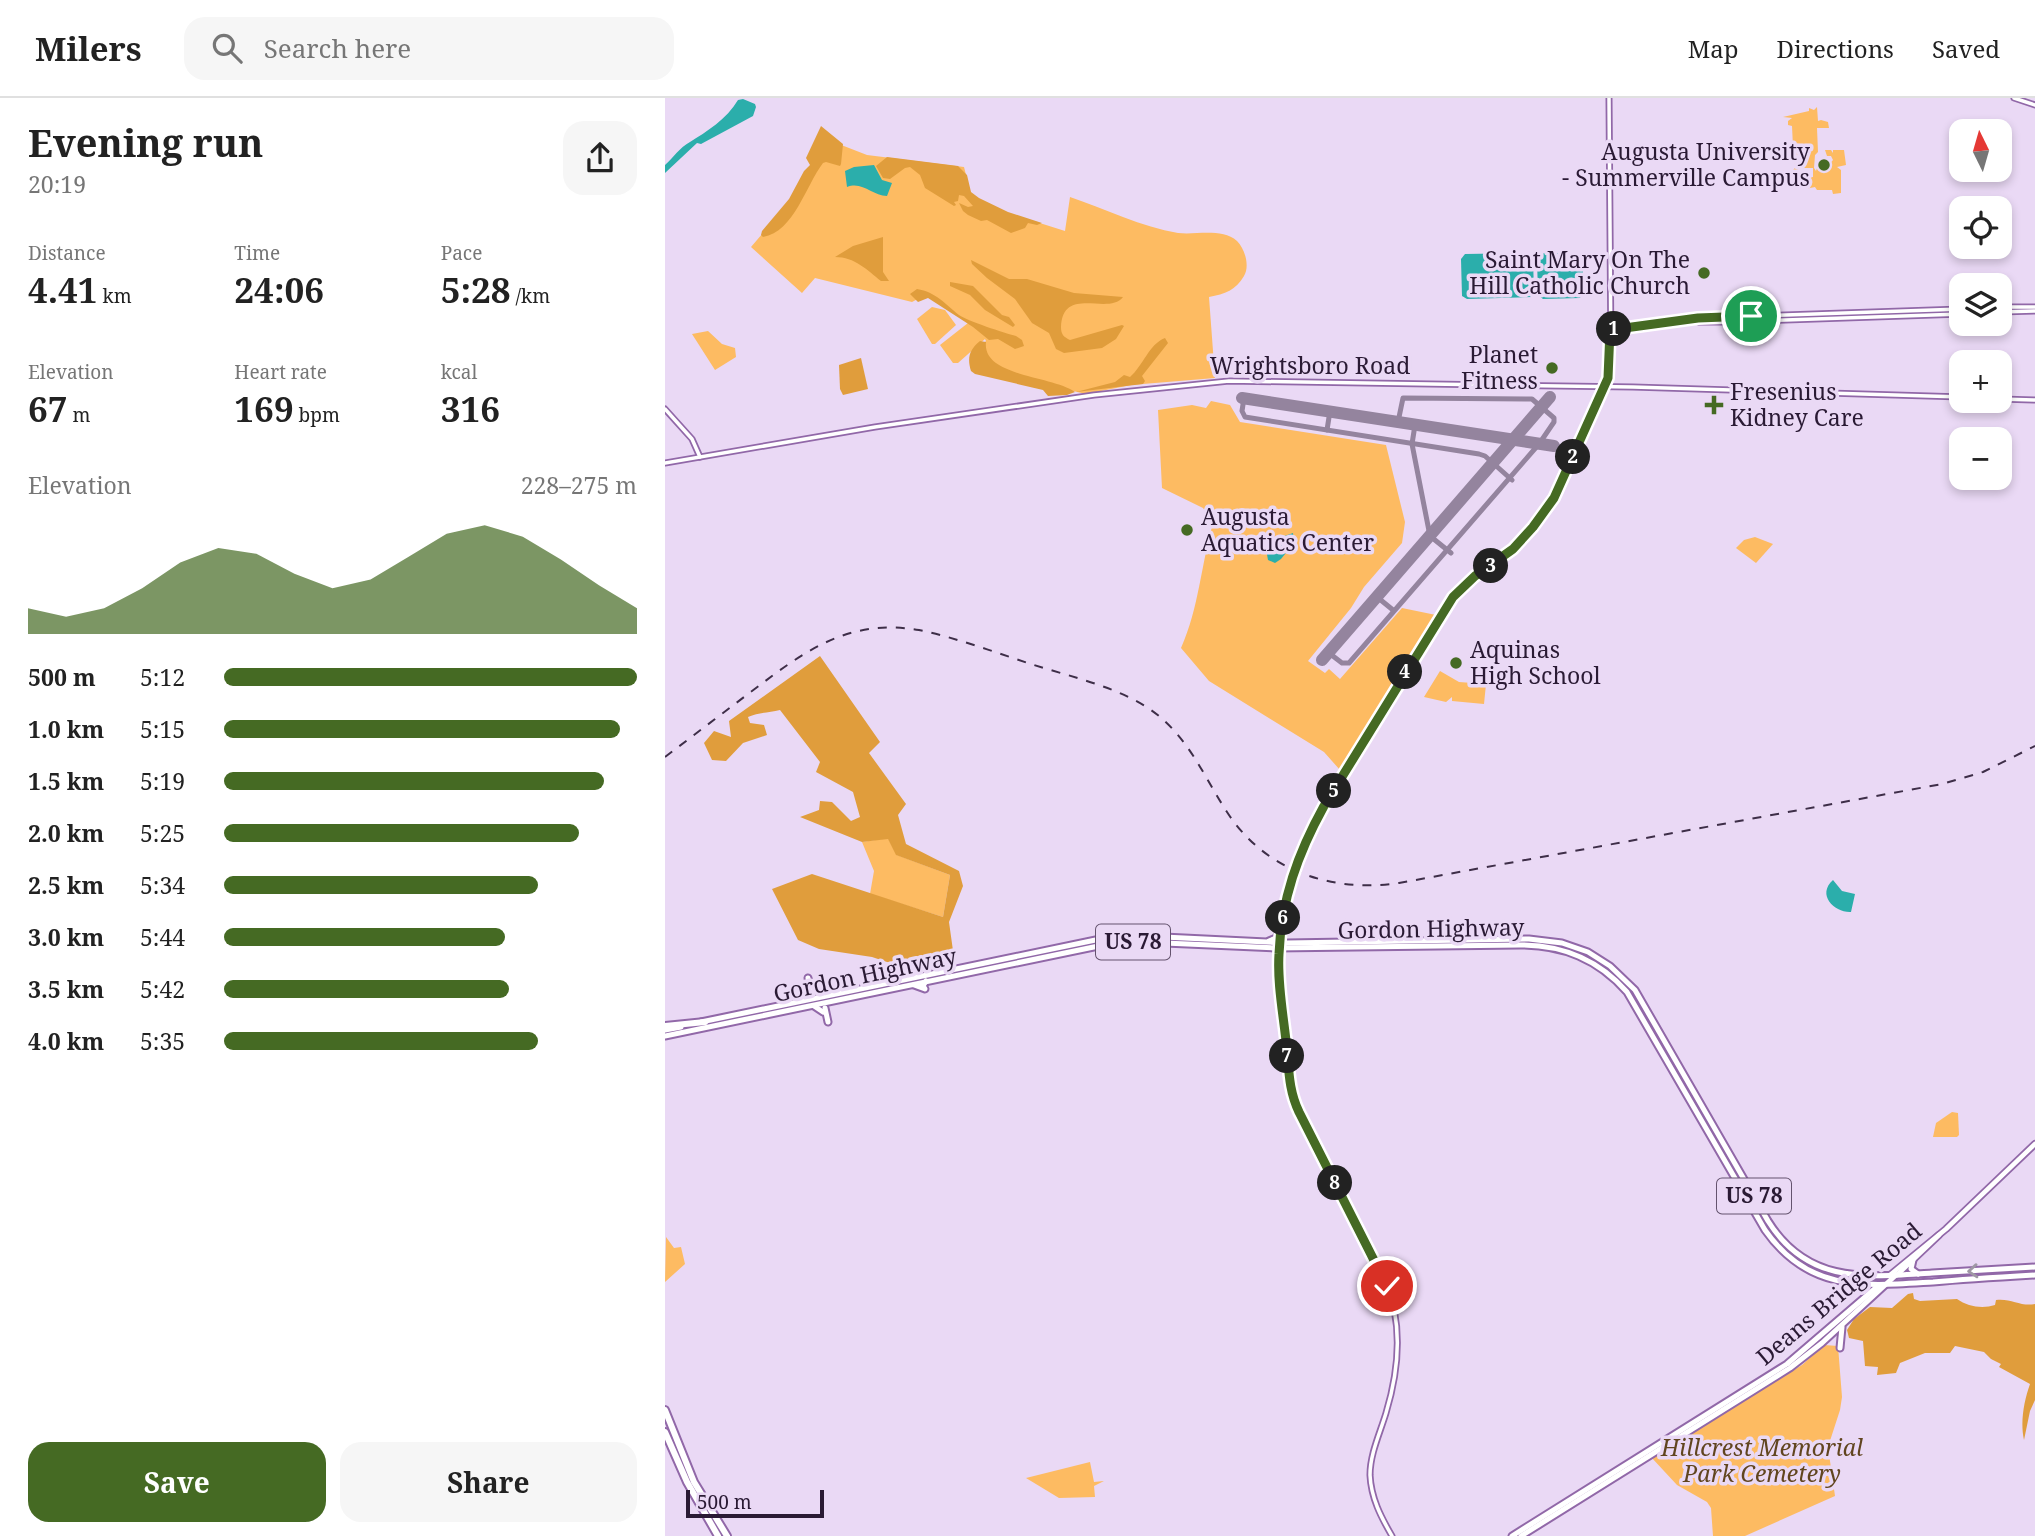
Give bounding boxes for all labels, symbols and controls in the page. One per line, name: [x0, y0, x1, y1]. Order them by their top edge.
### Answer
search box: [184, 17, 674, 80]
text: Milers: [35, 26, 142, 71]
icon: search: [208, 29, 246, 67]
text: Search here: [264, 30, 411, 66]
text: Map: [1688, 32, 1739, 65]
text: Directions: [1777, 32, 1894, 65]
text: Saved: [1932, 32, 2000, 65]
text: Evening run: [28, 116, 263, 168]
north arrow: [1949, 119, 2013, 182]
map controls: [1949, 119, 2012, 490]
button: share: [563, 121, 637, 195]
place label: Augusta University - Summerville Campus: [1562, 135, 1810, 193]
marker: Augusta University - Summerville Campus: [1816, 157, 1832, 173]
text: 20:19: [28, 168, 86, 200]
button: locate: [1949, 196, 2012, 259]
text: Distance: [28, 240, 106, 266]
text: Time: [234, 240, 280, 266]
text: Pace: [441, 240, 482, 266]
place label: Saint Mary On The Hill Catholic Church: [1469, 243, 1690, 301]
marker: Saint Mary On The Hill Catholic Church: [1696, 265, 1712, 281]
text: 4.41: [28, 266, 98, 313]
text: 24:06: [234, 266, 324, 313]
text: 5:28: [441, 266, 511, 313]
button: layers: [1949, 273, 2012, 336]
text: km: [98, 283, 132, 309]
text: /km: [511, 283, 550, 309]
pin: [1721, 286, 1781, 346]
icon: arrive: [1732, 297, 1770, 335]
pin: 1: [1597, 312, 1632, 346]
text: 1: [1608, 315, 1619, 341]
place label: Planet Fitness: [1461, 338, 1538, 396]
street label: Wrightsboro Road: [1210, 349, 1410, 381]
button: +: [1949, 350, 2012, 413]
text: Elevation: [28, 359, 114, 385]
text: Heart rate: [234, 359, 327, 385]
text: kcal: [441, 359, 477, 385]
marker: Planet Fitness: [1544, 360, 1560, 376]
place label: Fresenius Kidney Care: [1730, 375, 1864, 433]
text: 67: [28, 385, 68, 432]
text: 169: [234, 385, 294, 432]
text: 316: [441, 385, 500, 432]
marker: Fresenius Kidney Care: [1704, 395, 1724, 415]
text: m: [68, 402, 90, 428]
text: bpm: [294, 402, 340, 428]
button: −: [1949, 427, 2012, 490]
pin: 2: [1555, 440, 1591, 474]
text: 2: [1567, 443, 1578, 469]
text: Elevation: [28, 469, 132, 501]
text: 228–275 m: [521, 469, 637, 501]
place label: Augusta Aquatics Center: [1201, 500, 1374, 558]
marker: Augusta Aquatics Center: [1179, 522, 1195, 538]
pin: 3: [1473, 548, 1509, 584]
text: 3: [1485, 552, 1496, 578]
place label: Aquinas High School: [1470, 633, 1601, 691]
pin: 4: [1387, 654, 1423, 690]
marker: Aquinas High School: [1448, 655, 1464, 671]
text: 4: [1399, 658, 1410, 684]
text: 500 m: [28, 661, 96, 693]
text: 5:12: [140, 661, 185, 693]
text: 1.0 km: [28, 713, 104, 745]
text: 5:15: [140, 713, 185, 745]
text: 1.5 km: [28, 765, 104, 797]
text: 5:19: [140, 765, 185, 797]
pin: 5: [1317, 774, 1351, 808]
text: 5: [1328, 777, 1339, 803]
text: 2.0 km: [28, 817, 104, 849]
text: 5:25: [140, 817, 185, 849]
text: 2.5 km: [28, 869, 104, 901]
text: 5:34: [140, 869, 185, 901]
pin: 6: [1265, 900, 1301, 936]
text: 6: [1277, 904, 1288, 930]
street label: Gordon Highway: [1337, 910, 1525, 946]
text: 3.0 km: [28, 921, 104, 953]
text: 5:44: [140, 921, 185, 953]
road number: US 78: [1096, 924, 1170, 960]
street label: Gordon Highway: [770, 939, 959, 1009]
text: 3.5 km: [28, 973, 104, 1005]
text: 5:42: [140, 973, 185, 1005]
text: 4.0 km: [28, 1025, 104, 1057]
text: 5:35: [140, 1025, 185, 1057]
pin: 7: [1269, 1038, 1305, 1074]
text: 7: [1281, 1042, 1292, 1068]
pin: 8: [1317, 1166, 1353, 1200]
text: 8: [1329, 1169, 1340, 1195]
road number: US 78: [1717, 1178, 1791, 1214]
street label: Deans Bridge Road: [1749, 1215, 1928, 1372]
pin: [1357, 1256, 1417, 1316]
one-way arrow: [1967, 1263, 1978, 1278]
icon: check: [1368, 1267, 1406, 1305]
park label: Hillcrest Memorial Park Cemetery: [1660, 1431, 1863, 1489]
button: Save: [28, 1442, 326, 1522]
button: Share: [340, 1442, 637, 1522]
scale bar: [686, 1487, 824, 1519]
text: 500 m: [697, 1489, 752, 1515]

